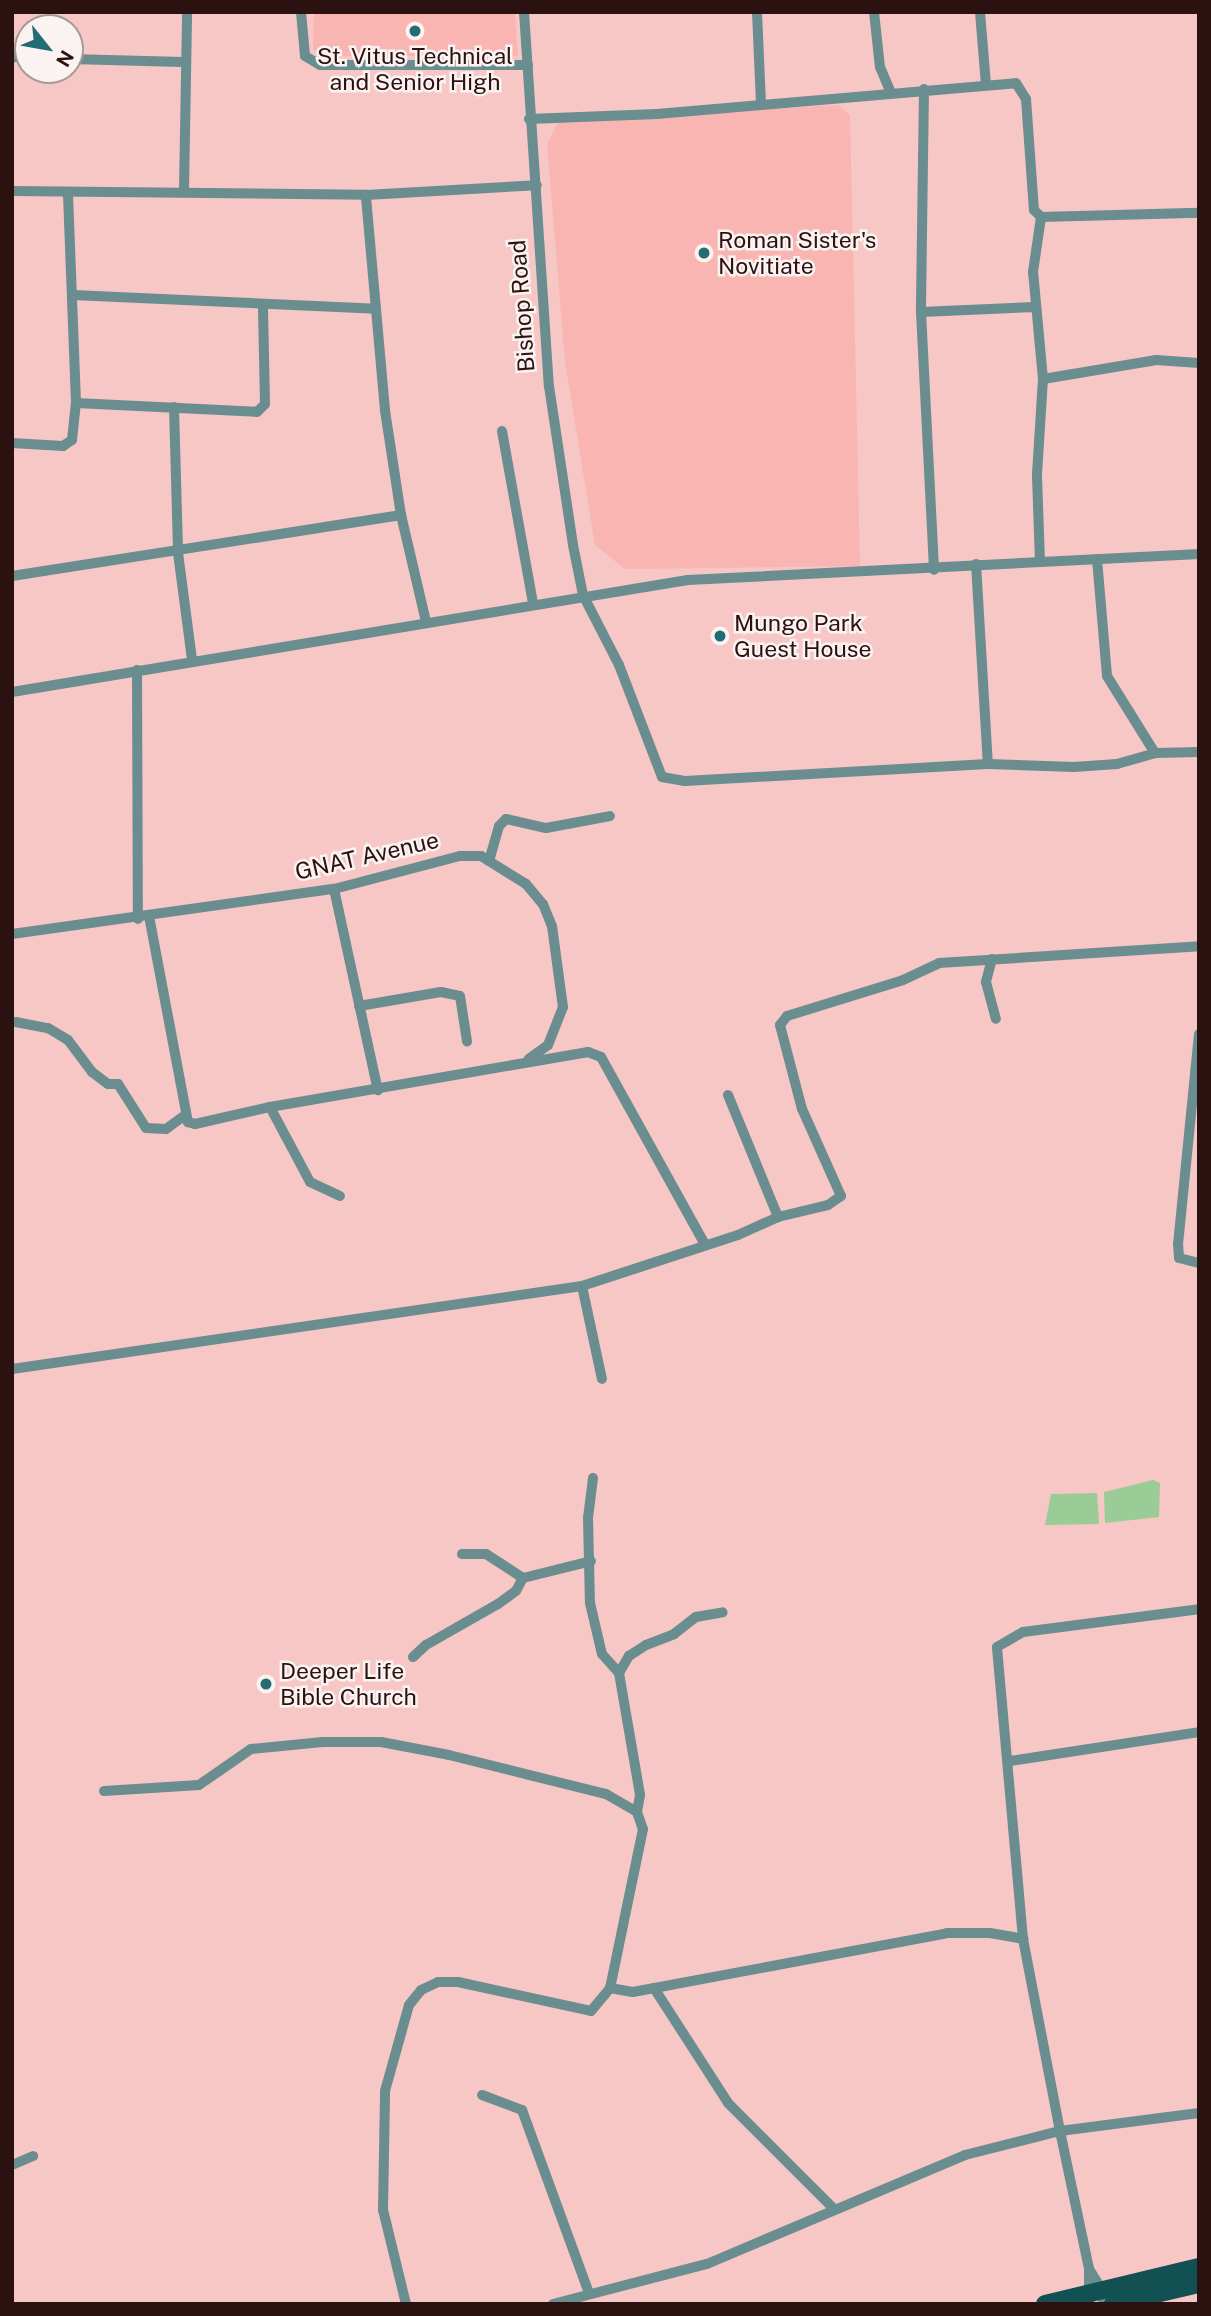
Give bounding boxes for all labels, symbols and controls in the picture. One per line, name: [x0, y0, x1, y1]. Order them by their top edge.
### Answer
north arrow: [14, 14, 84, 84]
marker: St. Vitus Technical and Senior High: [407, 23, 423, 39]
place label: St. Vitus Technical and Senior High: [317, 42, 513, 96]
text: N: [52, 47, 79, 71]
place label: Roman Sister's Novitiate: [718, 226, 876, 280]
street label: Bishop Road: [504, 239, 540, 373]
marker: Roman Sister's Novitiate: [696, 245, 712, 261]
place label: Mungo Park Guest House: [734, 609, 872, 663]
marker: Mungo Park Guest House: [712, 628, 728, 644]
street label: GNAT Avenue: [292, 826, 442, 886]
place label: Deeper Life Bible Church: [280, 1657, 417, 1711]
marker: Deeper Life Bible Church: [258, 1676, 274, 1692]

